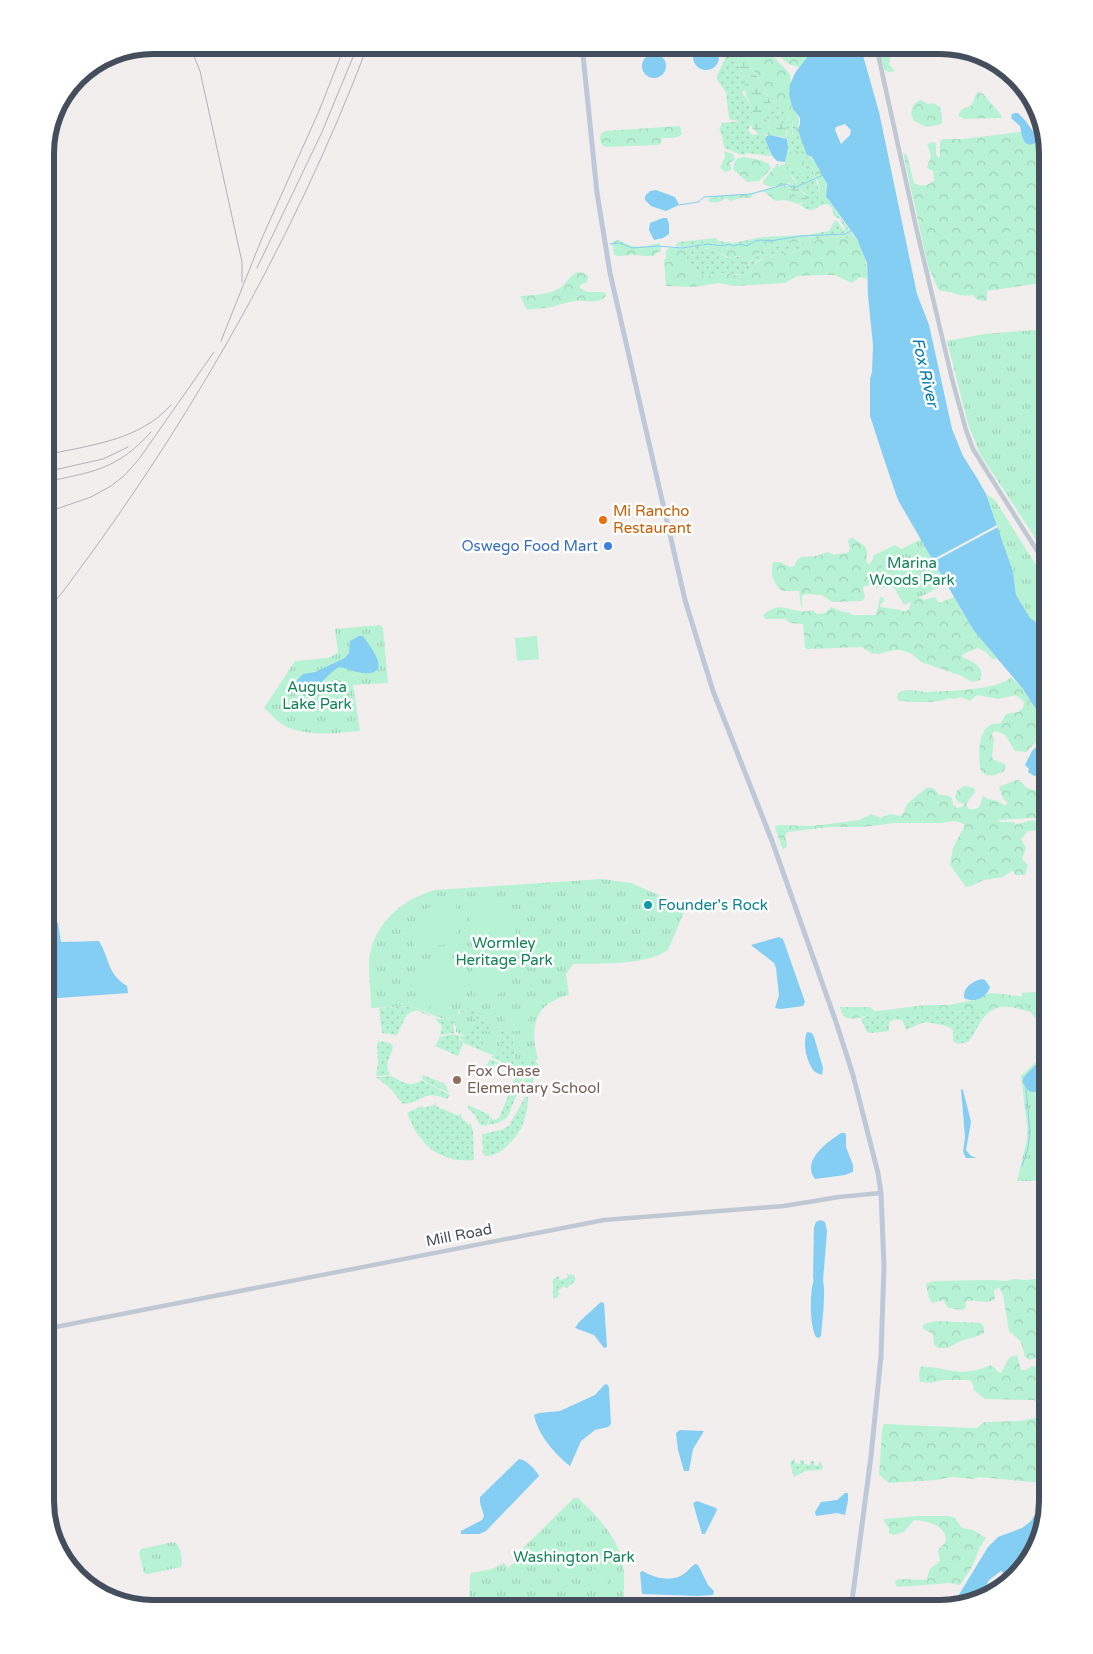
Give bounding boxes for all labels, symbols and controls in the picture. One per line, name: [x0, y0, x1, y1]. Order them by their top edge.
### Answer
water label: Fox River: [907, 336, 943, 411]
place label: Mi Rancho Restaurant: [613, 502, 692, 537]
marker: Mi Rancho Restaurant: [597, 514, 609, 526]
place label: Oswego Food Mart: [461, 537, 598, 555]
marker: Oswego Food Mart: [602, 540, 614, 552]
park label: Marina Woods Park: [869, 554, 955, 589]
park label: Augusta Lake Park: [282, 678, 352, 713]
place label: Founder's Rock: [658, 896, 768, 914]
marker: Founder's Rock: [642, 899, 654, 911]
park label: Wormley Heritage Park: [455, 934, 553, 969]
place label: Fox Chase Elementary School: [467, 1062, 600, 1097]
marker: Fox Chase Elementary School: [451, 1074, 463, 1086]
street label: Mill Road: [424, 1220, 494, 1250]
park label: Washington Park: [513, 1548, 635, 1566]

